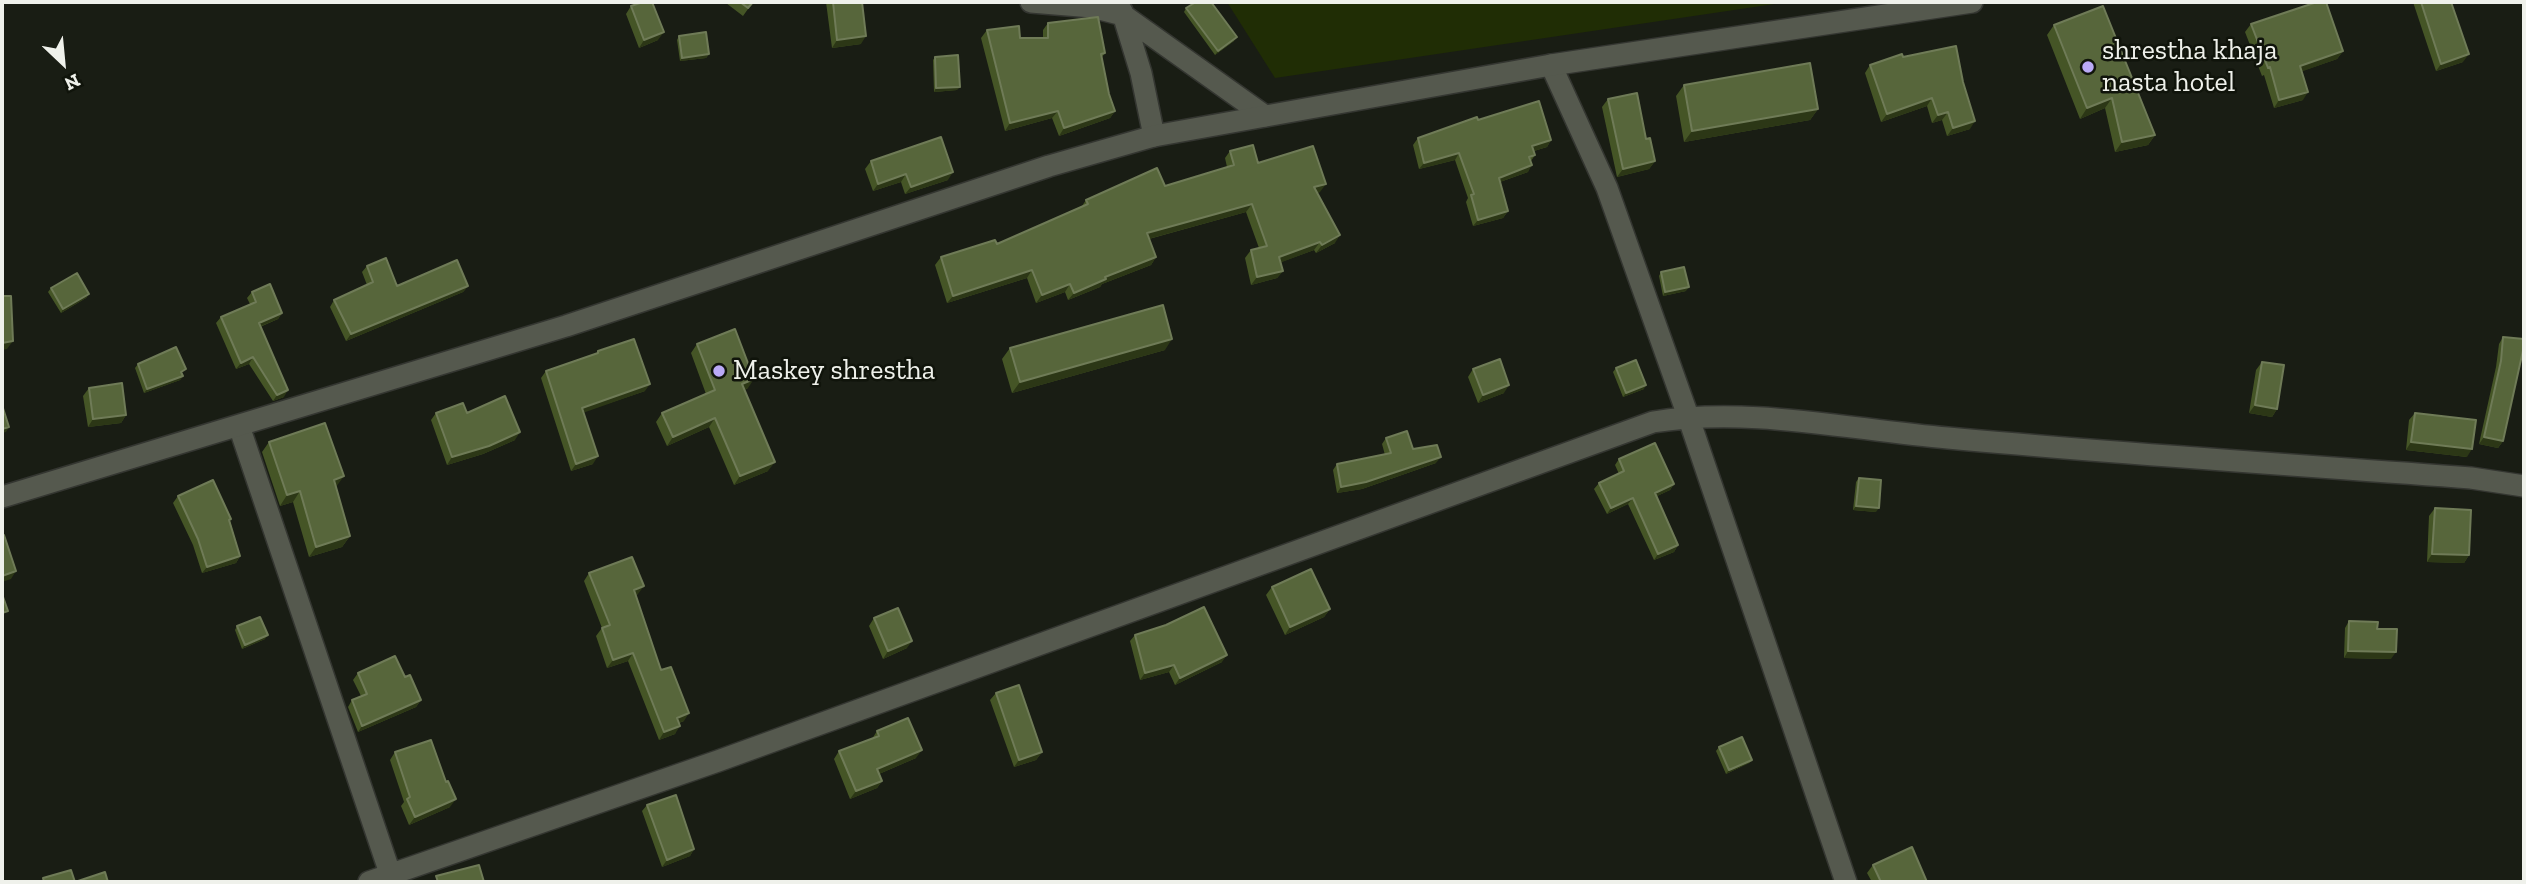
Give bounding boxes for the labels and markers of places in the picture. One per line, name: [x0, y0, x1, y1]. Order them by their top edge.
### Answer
place label: shrestha khaja nasta hotel: [2102, 34, 2277, 100]
marker: shrestha khaja nasta hotel: [2080, 59, 2096, 75]
place label: Maskey shrestha: [733, 354, 935, 388]
marker: Maskey shrestha: [711, 363, 727, 379]

